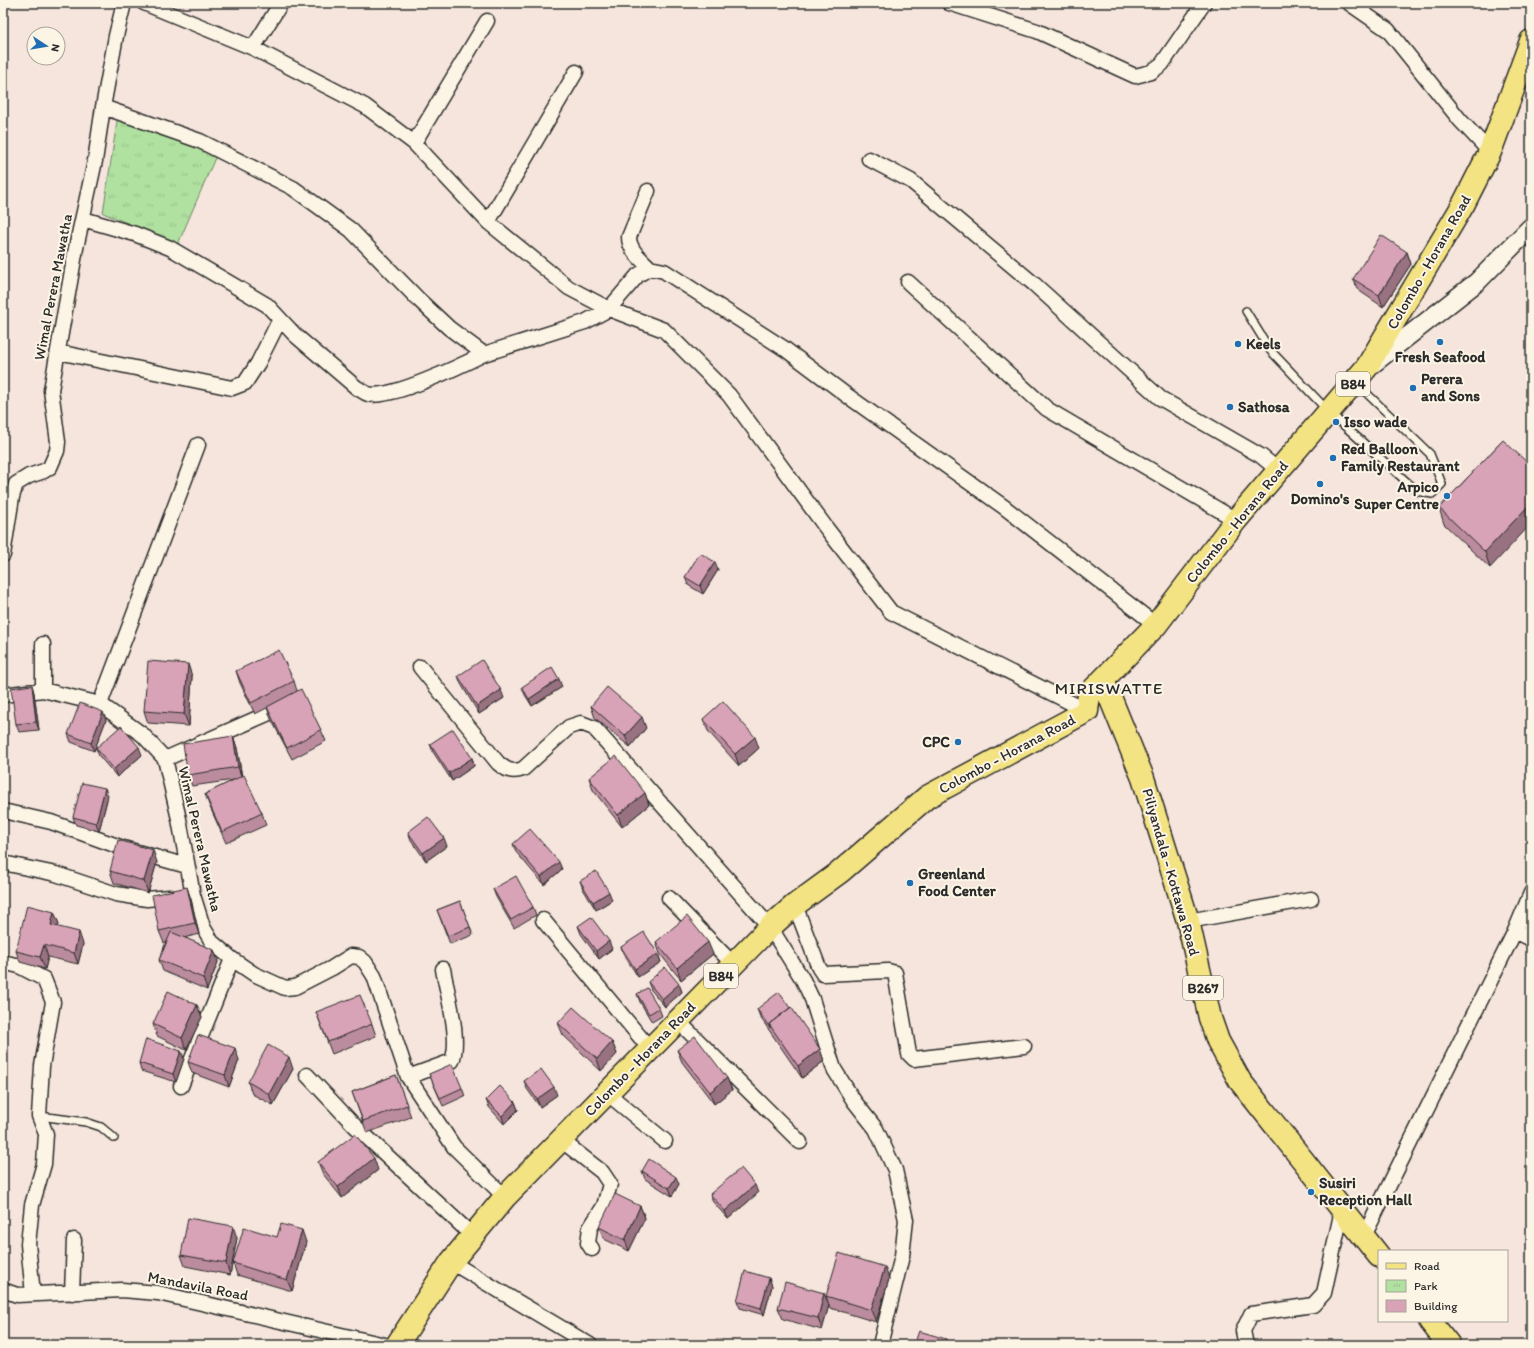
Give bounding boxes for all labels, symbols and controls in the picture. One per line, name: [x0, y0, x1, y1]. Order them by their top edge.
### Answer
north arrow: [26, 26, 66, 66]
text: N: [48, 43, 62, 53]
street label: Colombo - Horana Road: [1383, 192, 1475, 332]
street label: Wimal Perera Mawatha: [30, 212, 76, 362]
place label: Keels: [1246, 335, 1281, 353]
marker: Fresh Seafood: [1435, 337, 1445, 347]
marker: Keels: [1233, 339, 1243, 349]
place label: Fresh Seafood: [1395, 348, 1486, 366]
place label: Perera and Sons: [1421, 370, 1480, 405]
road number: B84: [1336, 372, 1370, 396]
marker: Perera and Sons: [1408, 383, 1418, 393]
place label: Sathosa: [1238, 398, 1290, 416]
marker: Sathosa: [1225, 402, 1235, 412]
place label: Isso wade: [1344, 413, 1407, 431]
marker: Isso wade: [1331, 417, 1341, 427]
place label: Red Balloon Family Restaurant: [1341, 440, 1460, 476]
marker: Red Balloon Family Restaurant: [1328, 453, 1338, 463]
street label: Colombo - Horana Road: [1182, 457, 1292, 587]
place label: Arpico Super Centre: [1354, 478, 1439, 514]
marker: Domino's: [1315, 479, 1325, 489]
place label: Domino's: [1290, 490, 1350, 508]
marker: Arpico Super Centre: [1442, 491, 1452, 501]
district label: MIRISWATTE: [1055, 678, 1163, 698]
street label: Colombo - Horana Road: [936, 710, 1078, 798]
place label: CPC: [922, 733, 950, 751]
marker: CPC: [953, 737, 963, 747]
street label: Wimal Perera Mawatha: [175, 765, 226, 914]
street label: Piliyandala - Kottawa Road: [1138, 786, 1204, 958]
place label: Greenland Food Center: [918, 865, 997, 900]
marker: Greenland Food Center: [905, 878, 915, 888]
road number: B84: [704, 964, 738, 988]
road number: B267: [1183, 976, 1223, 1000]
street label: Colombo - Horana Road: [581, 998, 699, 1120]
place label: Susiri Reception Hall: [1319, 1174, 1413, 1210]
marker: Susiri Reception Hall: [1306, 1187, 1316, 1197]
legend: [1378, 1250, 1508, 1322]
text: Road: [1414, 1259, 1440, 1273]
street label: Mandavila Road: [146, 1267, 250, 1305]
text: Park: [1414, 1279, 1438, 1293]
text: Building: [1414, 1299, 1458, 1313]

